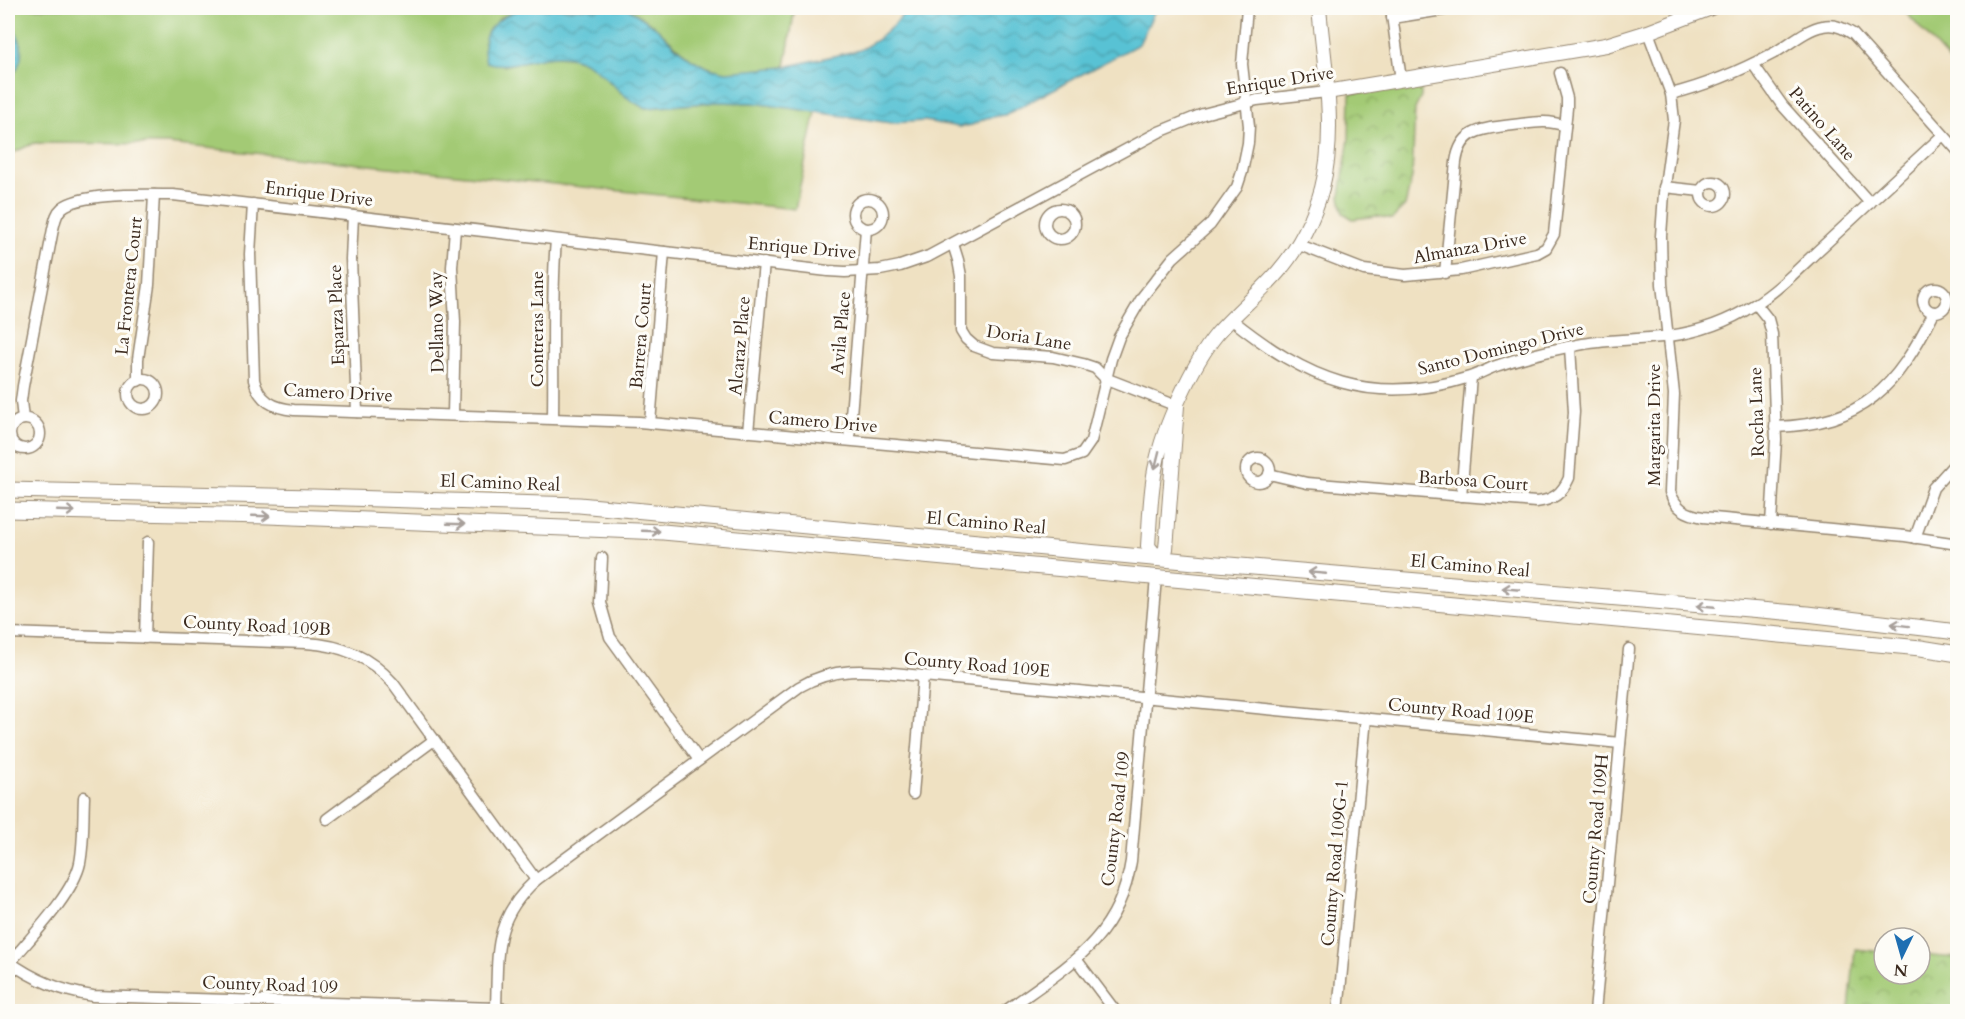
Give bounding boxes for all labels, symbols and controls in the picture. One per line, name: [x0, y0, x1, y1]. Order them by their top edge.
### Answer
street label: Enrique Drive: [1224, 60, 1336, 102]
street label: Patino Lane: [1783, 81, 1861, 167]
street label: Enrique Drive: [263, 175, 375, 213]
street label: La Frontera Court: [109, 215, 149, 356]
street label: Almanza Drive: [1411, 226, 1529, 270]
street label: Enrique Drive: [747, 231, 857, 265]
street label: Esparza Place: [323, 264, 351, 366]
street label: Dellano Way: [424, 270, 450, 373]
street label: Contreras Lane: [525, 271, 550, 387]
street label: Barrera Court: [624, 282, 658, 390]
street label: Avila Place: [825, 290, 857, 376]
street label: Alcaraz Place: [723, 295, 757, 397]
street label: Santo Domingo Drive: [1415, 316, 1587, 382]
street label: Doria Lane: [985, 319, 1073, 357]
street label: Margarita Drive: [1642, 364, 1667, 486]
street label: Rocha Lane: [1743, 367, 1771, 457]
street label: Camero Drive: [283, 378, 393, 408]
street label: Camero Drive: [767, 405, 879, 439]
one-way arrow: [1151, 450, 1163, 469]
street label: Barbosa Court: [1417, 465, 1529, 497]
street label: El Camino Real: [440, 468, 561, 498]
one-way arrow: [55, 505, 75, 517]
street label: El Camino Real: [925, 505, 1047, 541]
one-way arrow: [250, 511, 270, 522]
one-way arrow: [445, 518, 465, 529]
one-way arrow: [640, 526, 660, 537]
street label: El Camino Real: [1409, 548, 1531, 584]
one-way arrow: [1308, 567, 1328, 578]
one-way arrow: [1502, 583, 1522, 594]
one-way arrow: [1696, 600, 1716, 611]
street label: County Road 109B: [182, 610, 332, 642]
one-way arrow: [1890, 619, 1910, 630]
street label: County Road 109E: [903, 646, 1051, 684]
street label: County Road 109E: [1387, 692, 1535, 730]
street label: County Road 109: [1095, 750, 1137, 888]
street label: County Road 109H: [1577, 753, 1615, 905]
street label: County Road 109G-1: [1315, 779, 1355, 947]
north arrow: [1872, 926, 1932, 986]
text: N: [1893, 958, 1909, 982]
street label: County Road 109: [202, 970, 338, 1000]

